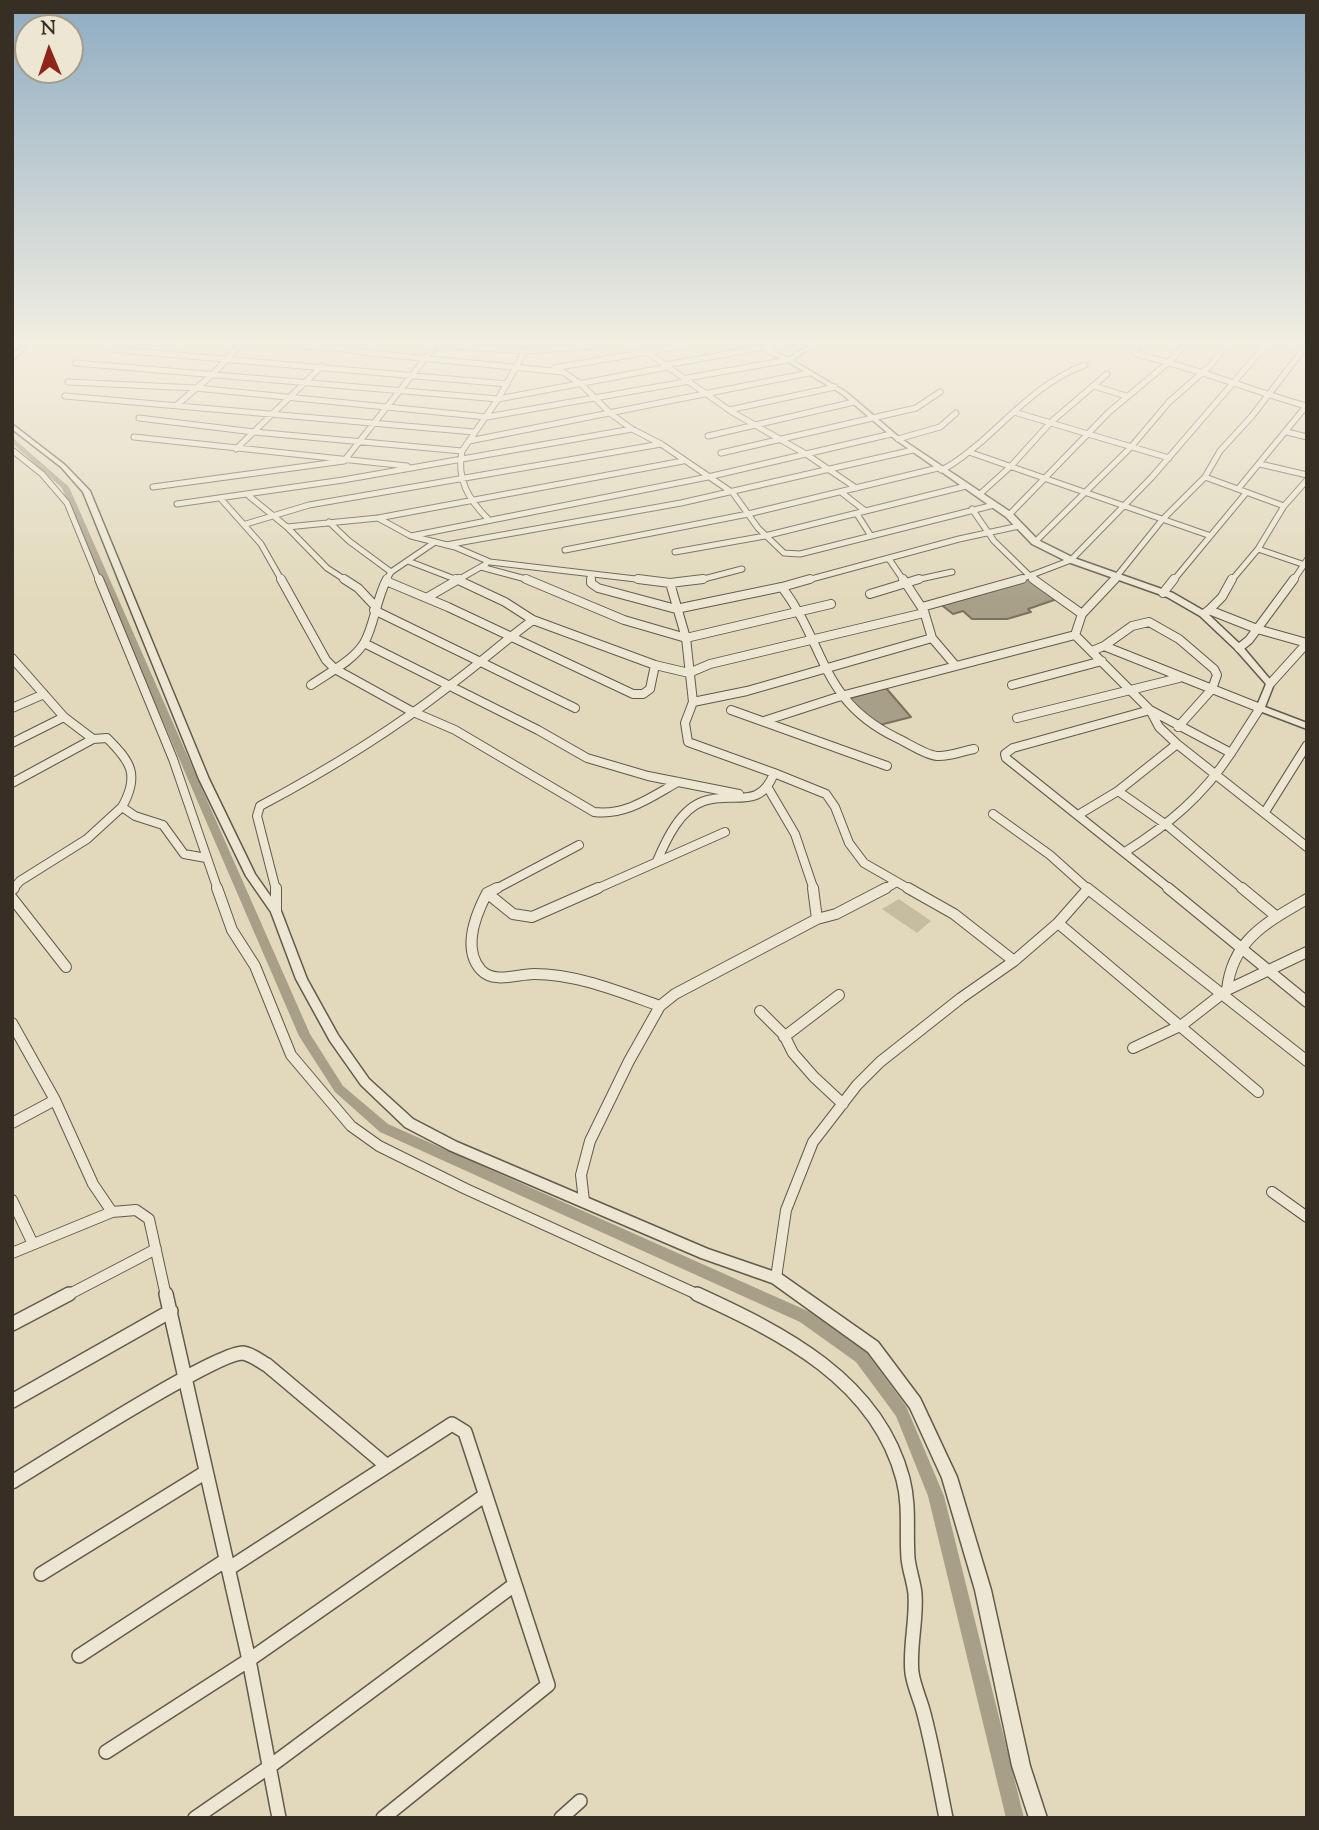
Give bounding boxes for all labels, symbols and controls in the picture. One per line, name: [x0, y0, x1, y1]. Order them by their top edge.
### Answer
north arrow: [14, 14, 84, 84]
text: N: [40, 16, 56, 43]

